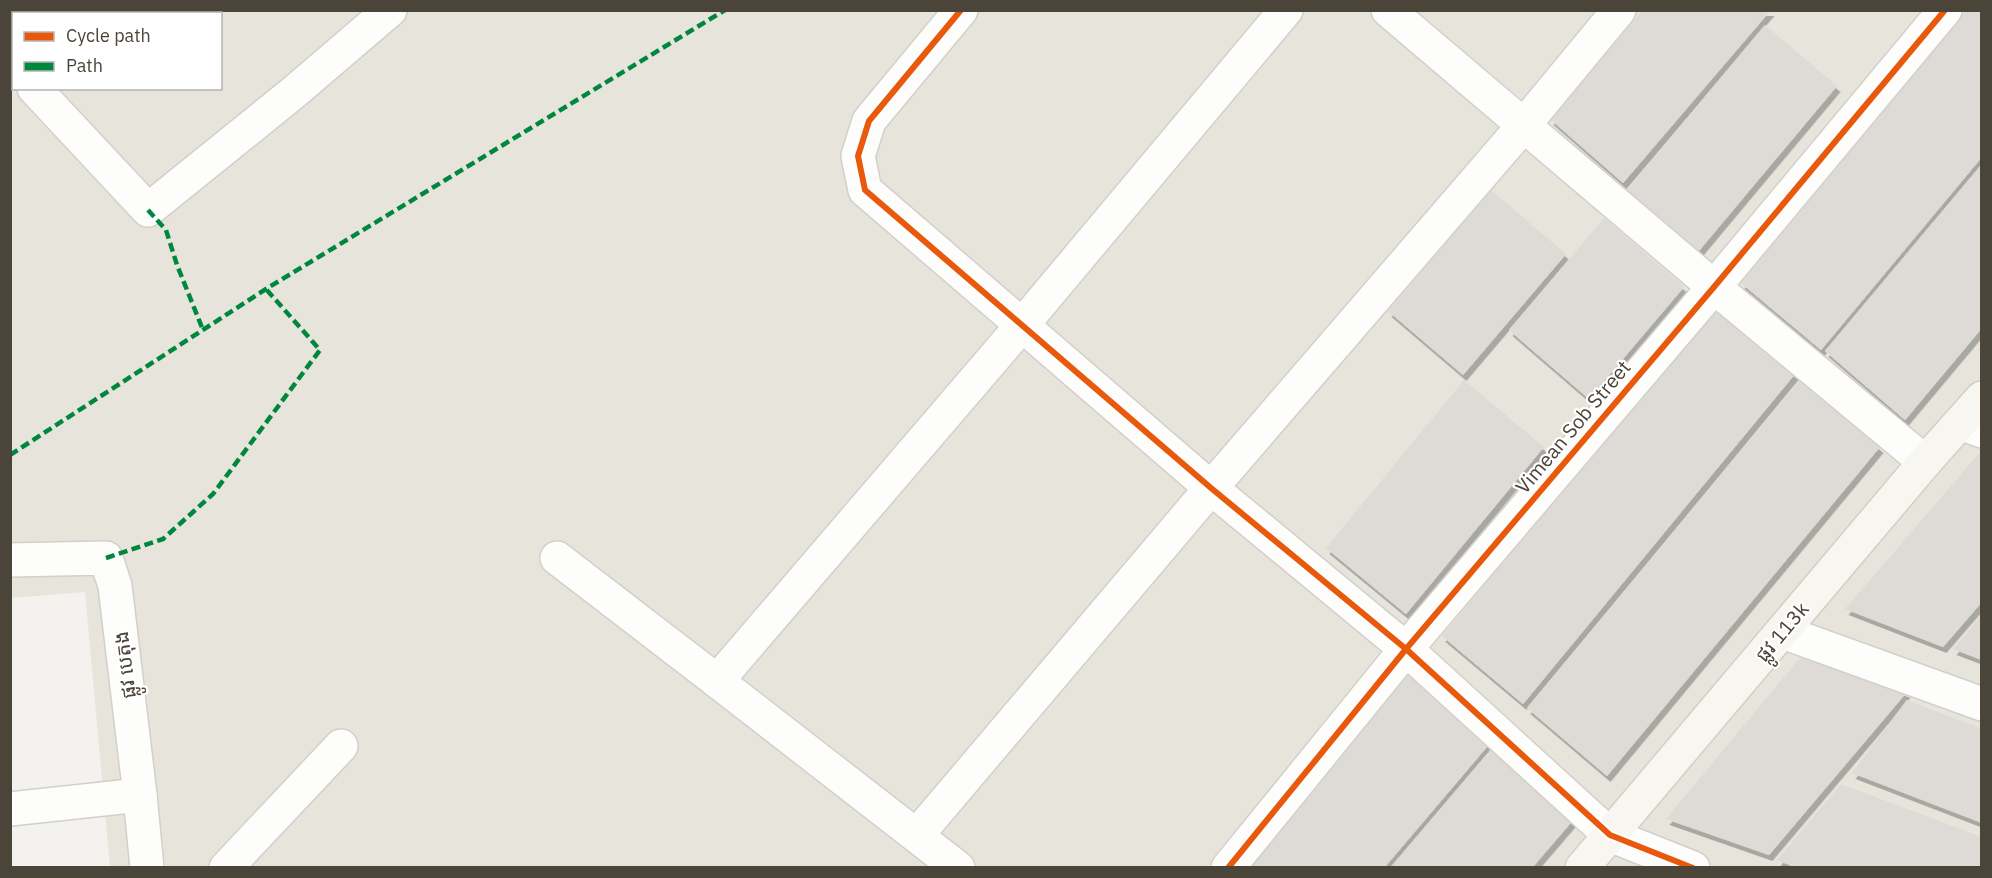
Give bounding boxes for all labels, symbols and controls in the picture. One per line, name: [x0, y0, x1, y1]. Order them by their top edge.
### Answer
legend: [12, 12, 222, 90]
text: Cycle path: [66, 24, 151, 47]
text: Path: [66, 54, 103, 77]
street label: Vimean Sob Street: [1509, 354, 1636, 499]
street label: ផ្លូវ 113k: [1749, 596, 1819, 671]
street label: ផ្លូវ បេតុង: [107, 629, 148, 700]

